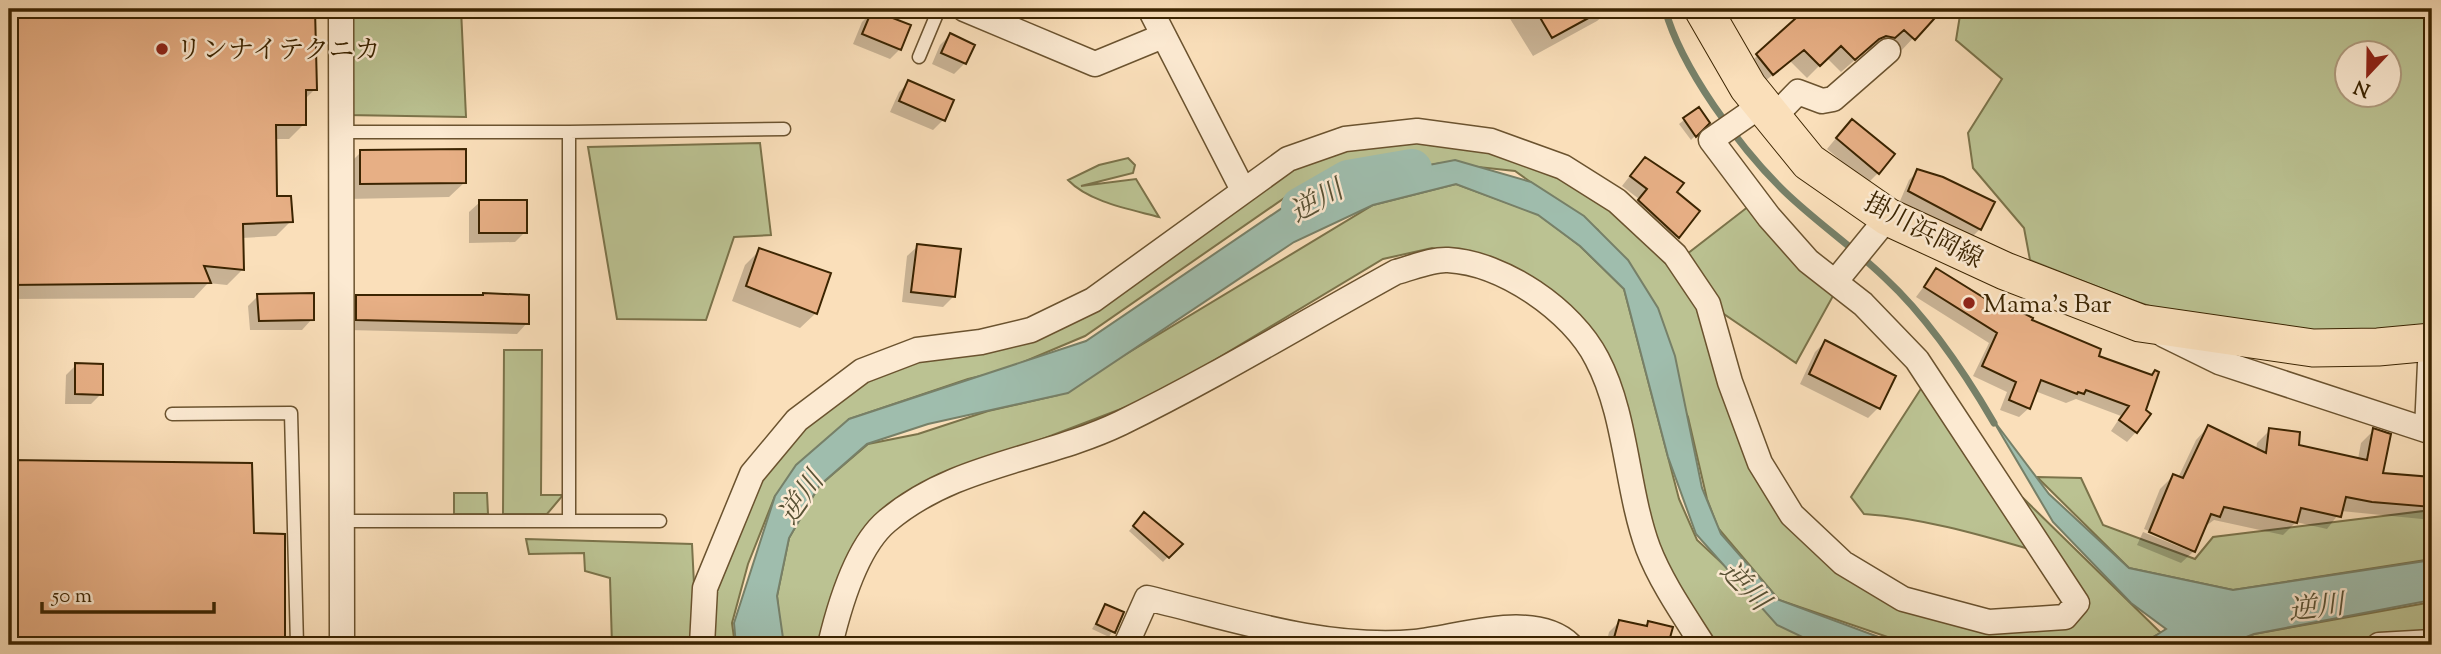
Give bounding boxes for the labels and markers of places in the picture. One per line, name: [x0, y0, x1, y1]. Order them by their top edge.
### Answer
place label: リンナイテクニカ: [176, 33, 381, 70]
marker: リンナイテクニカ: [154, 41, 170, 57]
place label: Mama's Bar: [1983, 287, 2112, 324]
marker: Mama's Bar: [1961, 295, 1977, 311]

